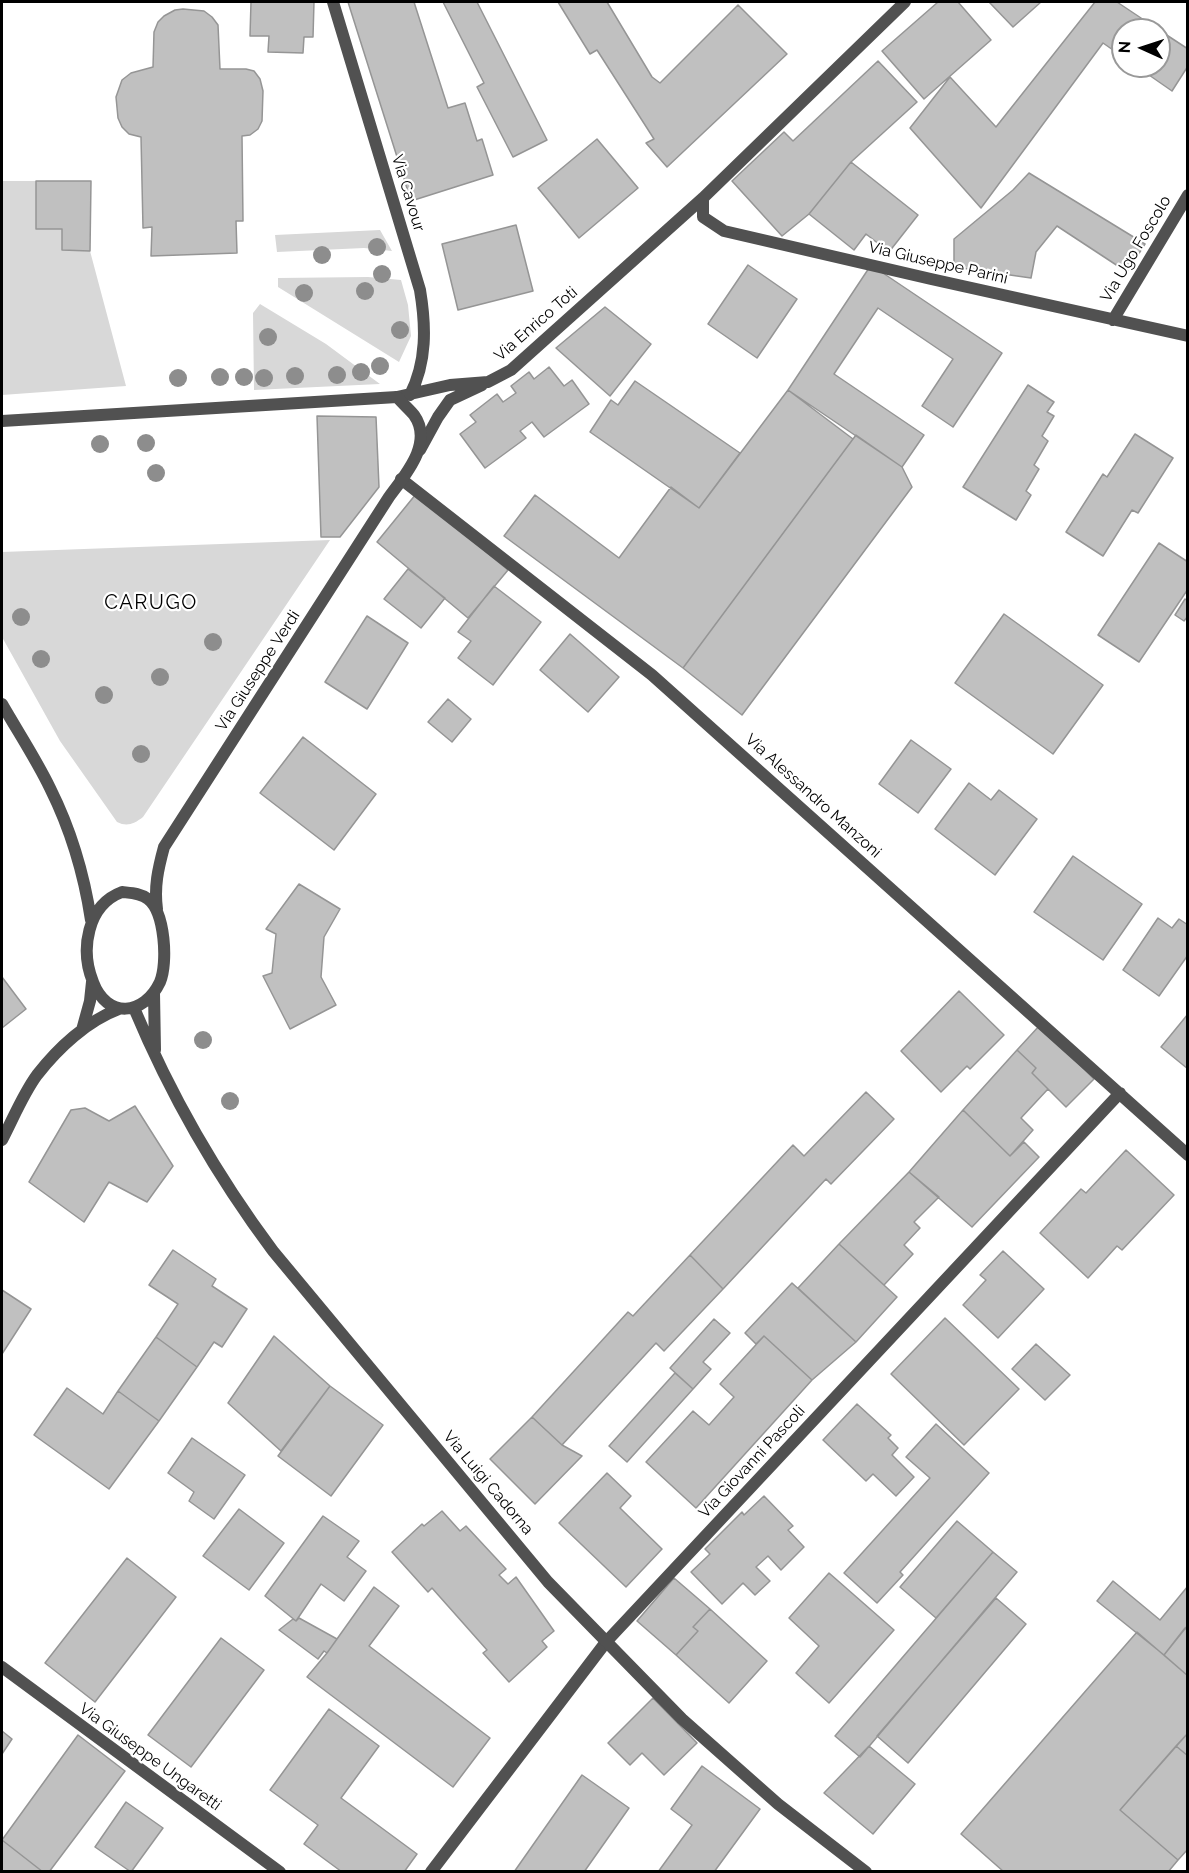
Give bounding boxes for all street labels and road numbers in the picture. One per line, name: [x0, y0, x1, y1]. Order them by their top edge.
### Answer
street label: Via Cavour: [387, 152, 429, 234]
street label: Via Ugo Foscolo: [1097, 192, 1175, 306]
street label: Via Giuseppe Parini: [866, 238, 1010, 288]
street label: Via Enrico Toti: [491, 283, 581, 365]
street label: Via Giuseppe Verdi: [212, 607, 304, 735]
street label: Via Alessandro Manzoni: [741, 730, 885, 862]
street label: Via Giovanni Pascoli: [695, 1402, 809, 1522]
street label: Via Luigi Cadorna: [439, 1427, 537, 1539]
street label: Via Giuseppe Ungaretti: [75, 1699, 225, 1815]

